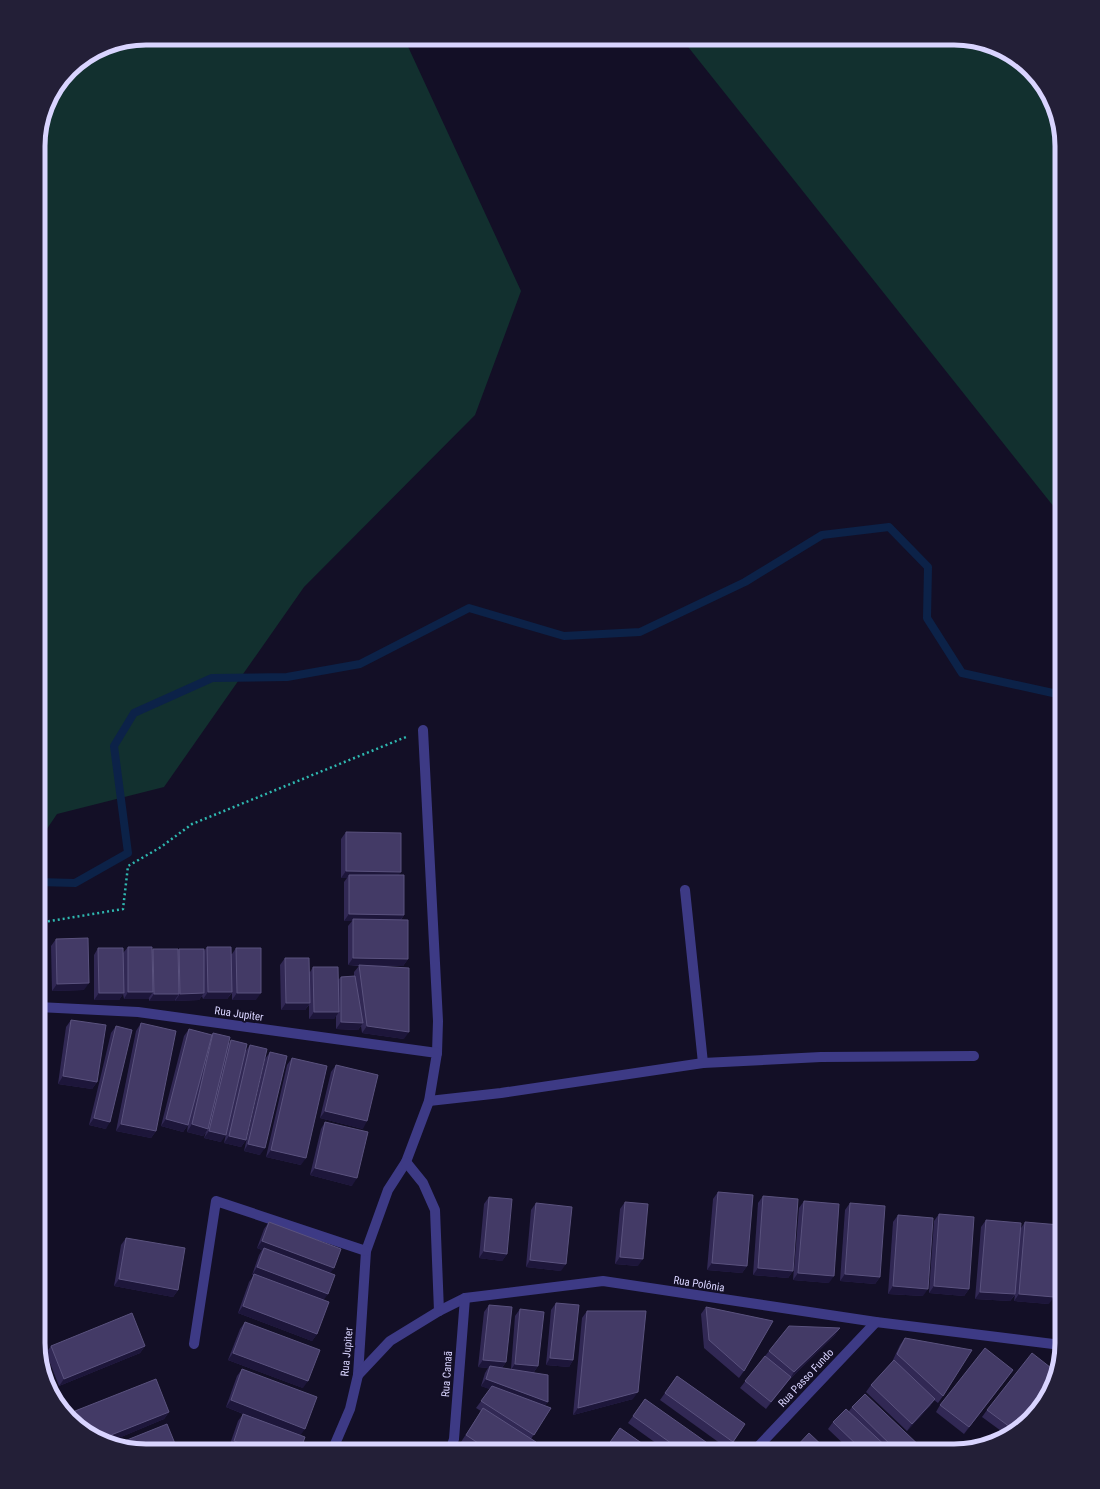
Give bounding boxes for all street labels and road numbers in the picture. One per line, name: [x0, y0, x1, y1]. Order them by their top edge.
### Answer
street label: Rua Jupiter: [214, 1004, 265, 1024]
street label: Rua Polônia: [672, 1274, 726, 1294]
street label: Rua Jupiter: [338, 1326, 356, 1377]
street label: Rua Passo Fundo: [776, 1346, 837, 1410]
street label: Rua Canaã: [439, 1350, 455, 1398]

